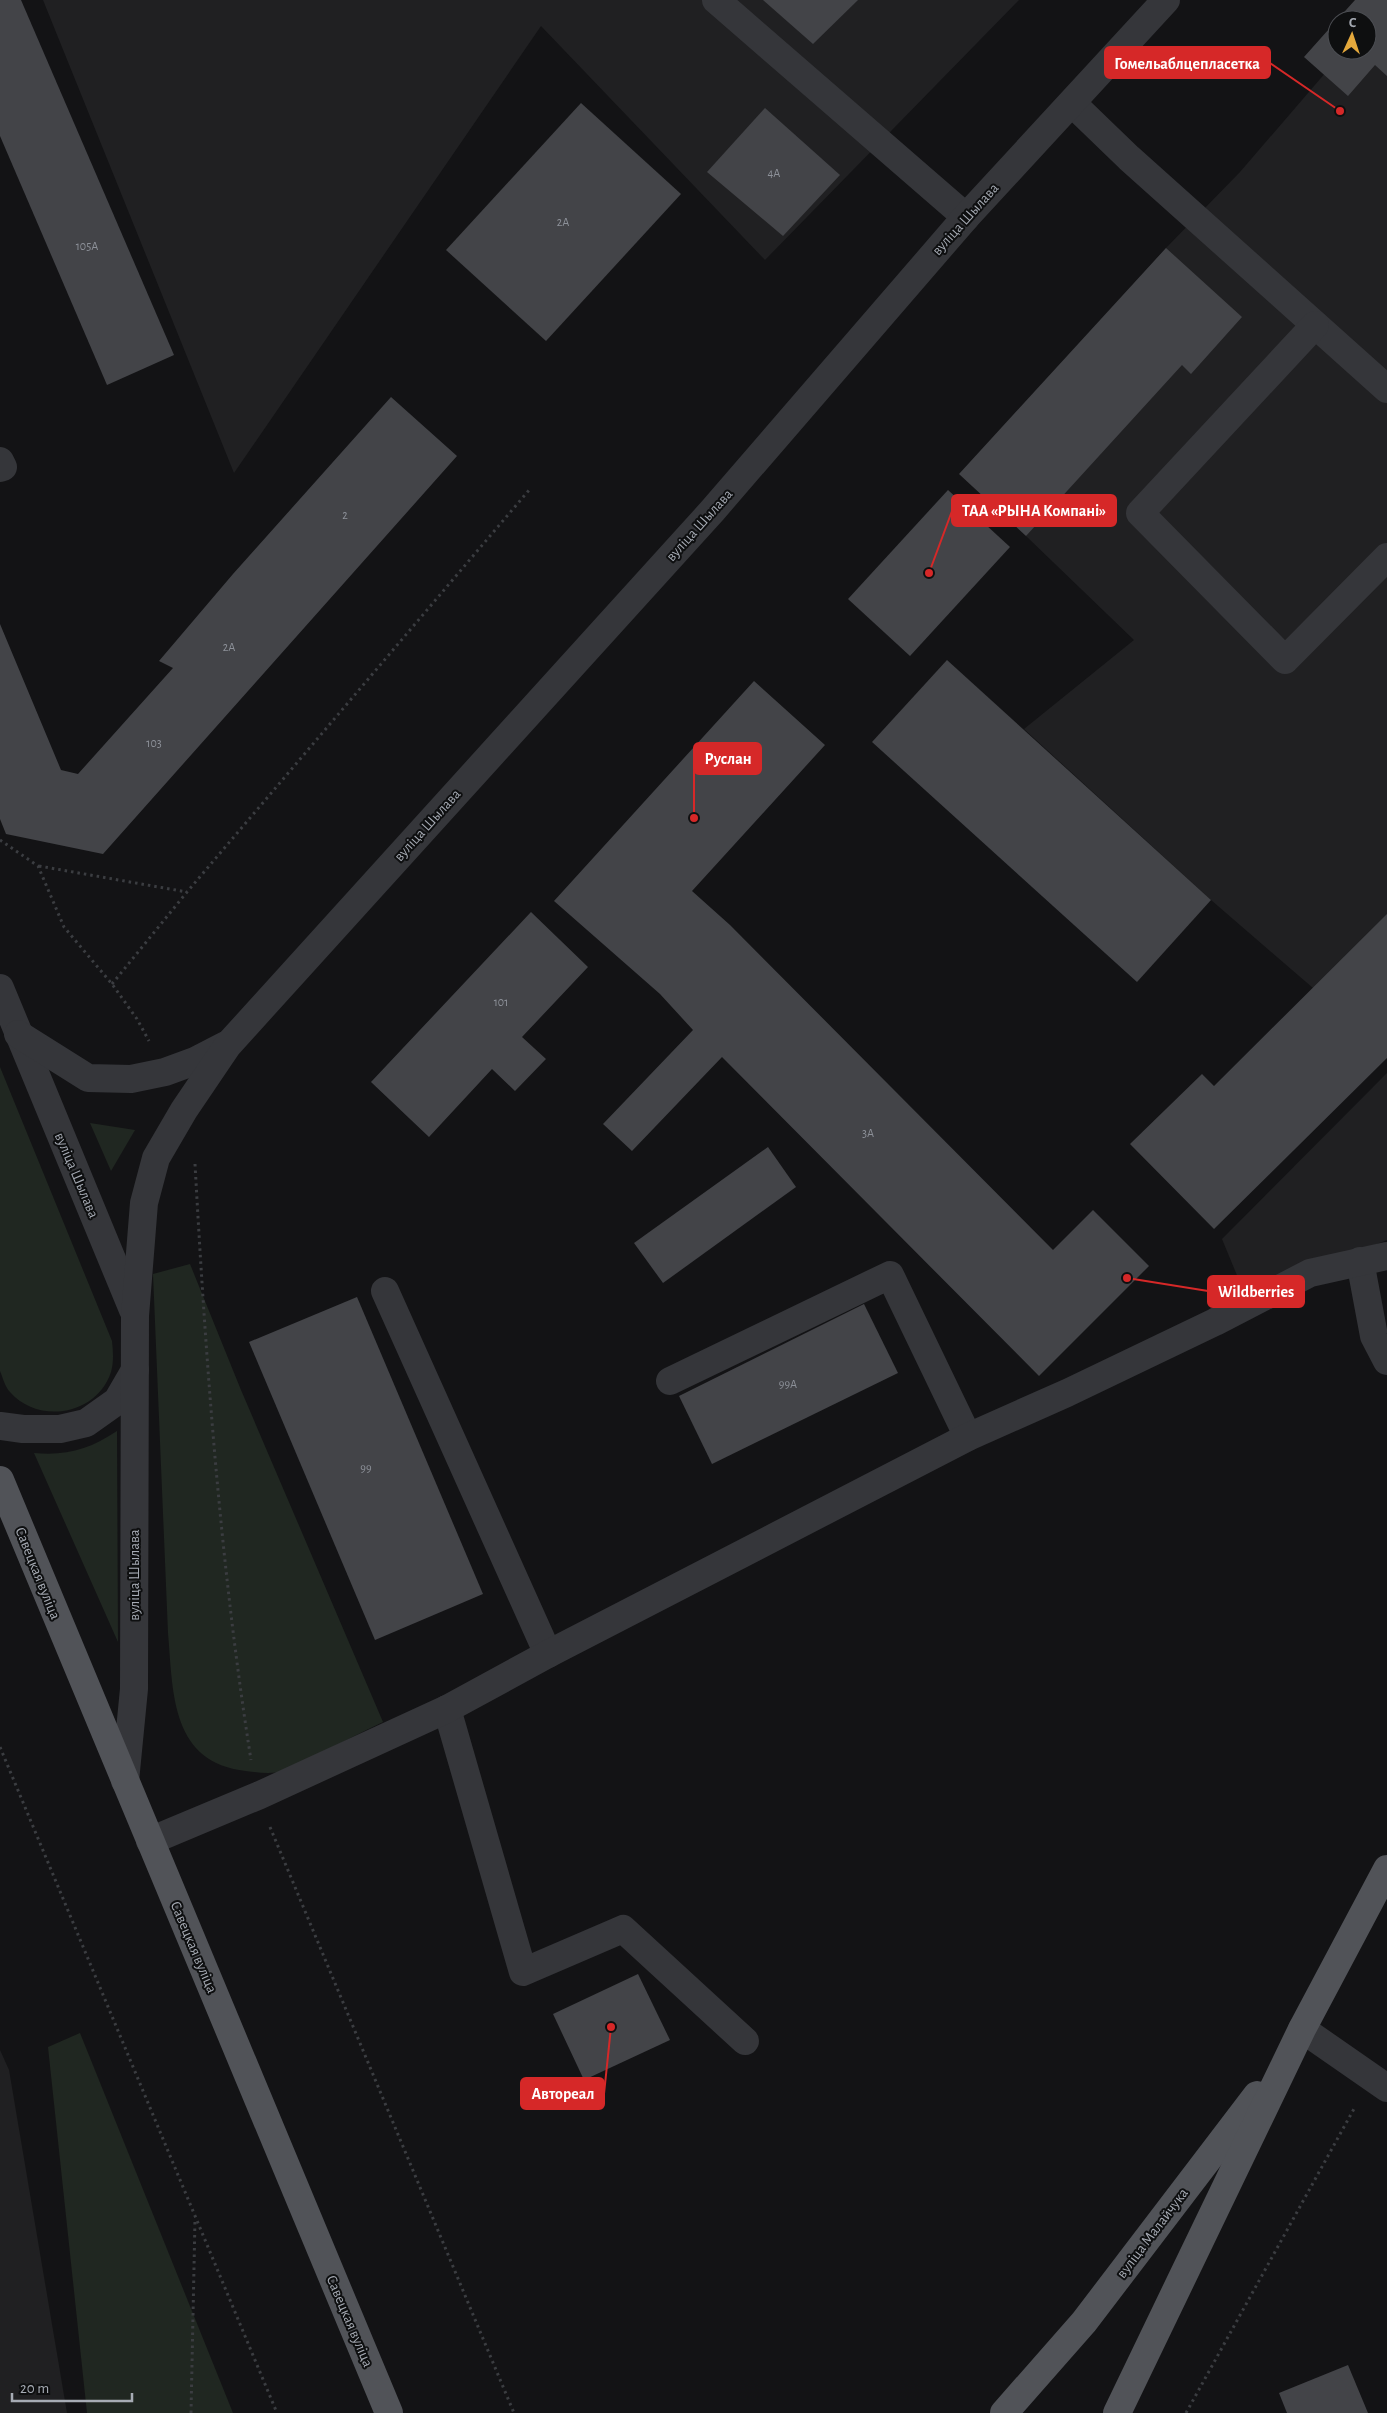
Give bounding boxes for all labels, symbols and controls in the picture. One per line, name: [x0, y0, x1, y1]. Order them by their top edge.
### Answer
north arrow: [1327, 10, 1377, 60]
text: С: [1348, 16, 1357, 30]
callout: Гомельаблцепласетка: [1105, 47, 1270, 78]
text: Гомельаблцепласетка: [1114, 56, 1260, 72]
house number: 4А: [768, 167, 780, 179]
street label: вуліца Шылава: [929, 180, 1002, 258]
house number: 2А: [557, 216, 569, 228]
house number: 105А: [76, 240, 98, 252]
street label: вуліца Шылава: [663, 486, 736, 564]
callout: ТАА «РЫНА Компані»: [952, 495, 1116, 526]
text: ТАА «РЫНА Компані»: [962, 503, 1106, 519]
house number: 2: [342, 509, 348, 521]
house number: 2А: [223, 641, 235, 653]
house number: 103: [146, 737, 162, 749]
callout: Руслан: [694, 743, 761, 774]
text: Руслан: [705, 751, 751, 768]
street label: вуліца Шылава: [391, 786, 464, 864]
house number: 101: [494, 996, 508, 1008]
house number: 3А: [862, 1127, 874, 1139]
street label: вуліца Шылава: [52, 1130, 101, 1220]
callout: Wildberries: [1208, 1276, 1304, 1307]
text: Wildberries: [1218, 1284, 1294, 1300]
house number: 99А: [779, 1378, 797, 1390]
house number: 99: [360, 1462, 372, 1474]
street label: Савецкая вуліца: [12, 1525, 63, 1622]
street label: вуліца Шылава: [127, 1529, 142, 1621]
street label: Савецкая вуліца: [167, 1899, 220, 1995]
callout: Автореал: [521, 2078, 604, 2109]
text: Автореал: [532, 2086, 594, 2102]
street label: вуліца Малайчука: [1114, 2186, 1191, 2281]
street label: Савецкая вуліца: [323, 2273, 376, 2369]
scale bar: [12, 2370, 132, 2402]
text: 20 m: [20, 2381, 49, 2396]

